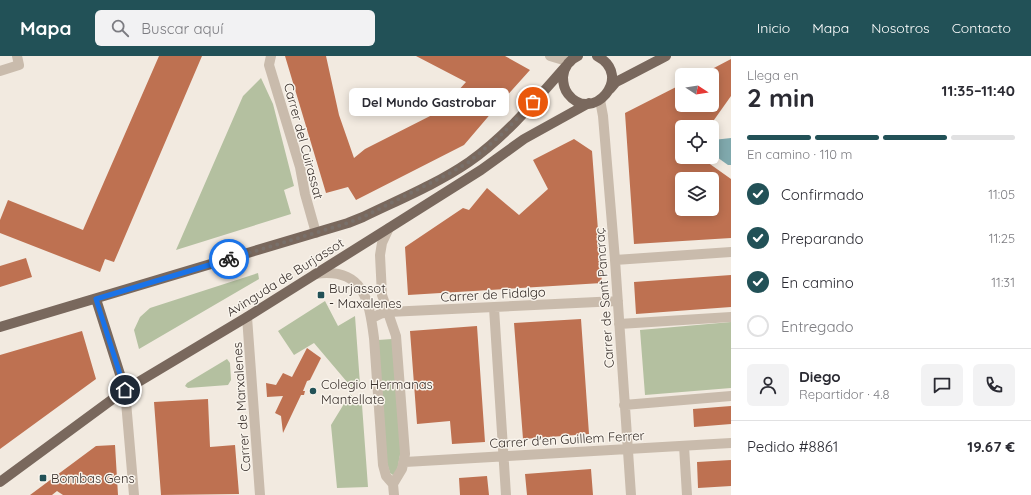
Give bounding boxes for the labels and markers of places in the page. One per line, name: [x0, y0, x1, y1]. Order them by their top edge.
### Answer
pin: [516, 85, 550, 119]
callout: Del Mundo Gastrobar: [349, 88, 509, 116]
place label: Burjassot - Maxalenes: [329, 280, 402, 311]
marker: Burjassot - Maxalenes: [316, 290, 326, 300]
pin: [108, 373, 142, 407]
place label: Colegio Hermanas Mantellate: [321, 376, 433, 407]
marker: Colegio Hermanas Mantellate: [308, 386, 318, 396]
place label: Bombas Gens: [51, 470, 135, 486]
marker: Bombas Gens: [38, 473, 48, 483]

